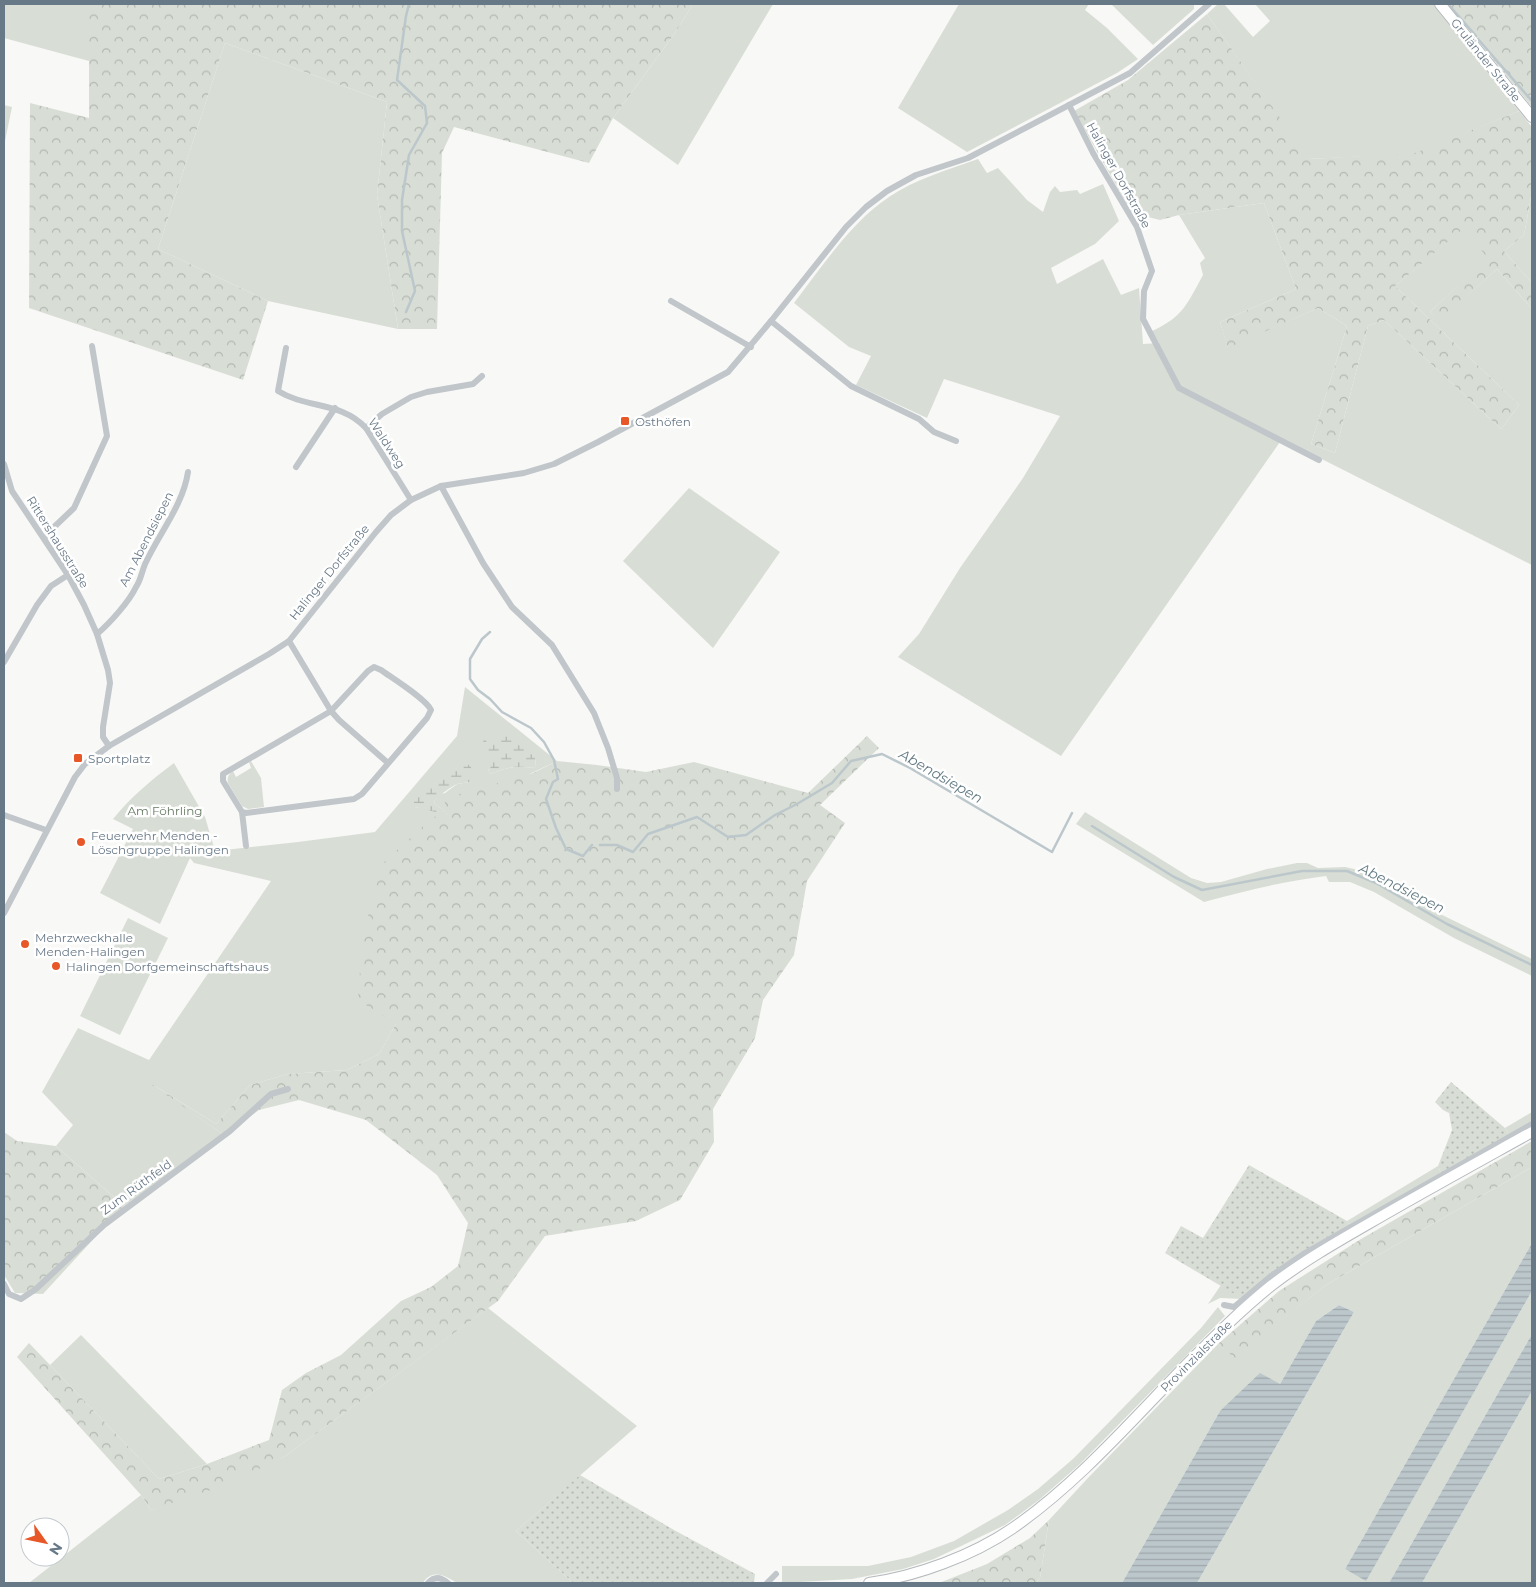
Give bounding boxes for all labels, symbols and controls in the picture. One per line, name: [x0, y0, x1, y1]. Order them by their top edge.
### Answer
street label: Gruländer Straße: [1448, 15, 1524, 105]
street label: Halinger Dorfstraße: [1084, 120, 1154, 230]
place label: Osthöfen: [635, 414, 691, 429]
street label: Waldweg: [365, 415, 409, 471]
marker: Osthöfen: [619, 415, 631, 427]
street label: Am Abendsiepen: [116, 489, 176, 589]
street label: Rittershausstraße: [24, 493, 92, 591]
street label: Halinger Dorfstraße: [286, 521, 372, 623]
water label: Abendsiepen: [895, 744, 986, 807]
place label: Sportplatz: [88, 751, 150, 766]
marker: Sportplatz: [72, 752, 84, 764]
park label: Am Föhrling: [127, 803, 203, 818]
place label: Feuerwehr Menden - Löschgruppe Halingen: [91, 828, 229, 857]
marker: Feuerwehr Menden - Löschgruppe Halingen: [75, 836, 87, 848]
water label: Abendsiepen: [1355, 858, 1448, 917]
place label: Mehrzweckhalle Menden-Halingen: [35, 930, 145, 959]
marker: Mehrzweckhalle Menden-Halingen: [19, 938, 31, 950]
place label: Halingen Dorfgemeinschaftshaus: [66, 959, 269, 974]
marker: Halingen Dorfgemeinschaftshaus: [50, 960, 62, 972]
street label: Zum Rüthfeld: [98, 1156, 174, 1218]
street label: Provinzialstraße: [1157, 1317, 1235, 1395]
north arrow: [20, 1517, 70, 1567]
text: N: [45, 1539, 67, 1559]

